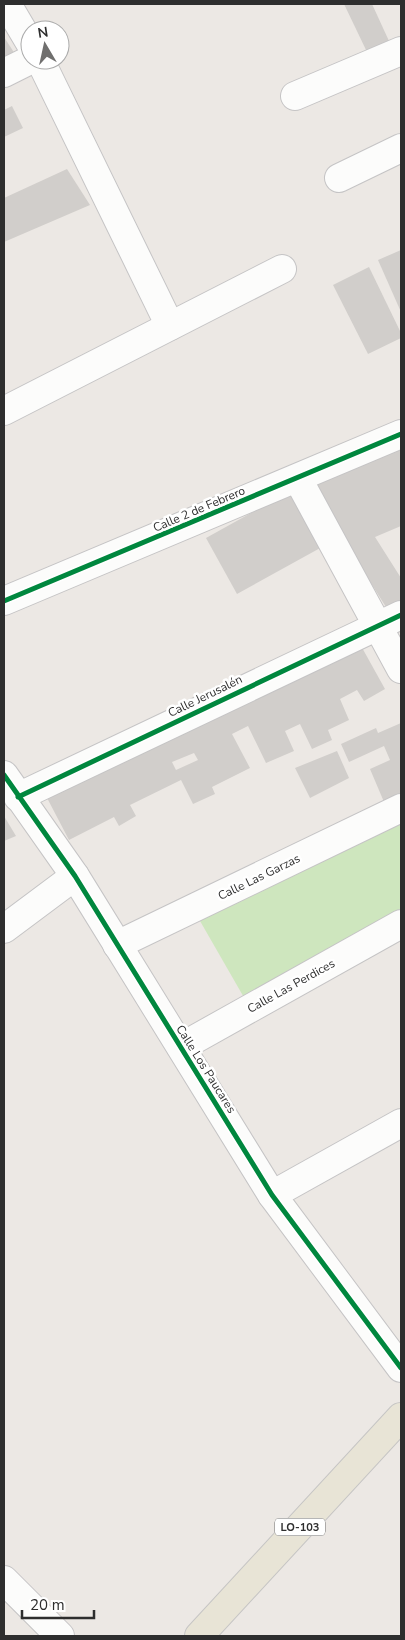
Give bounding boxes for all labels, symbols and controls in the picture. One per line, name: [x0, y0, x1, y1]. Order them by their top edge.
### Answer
north arrow: [20, 20, 70, 70]
text: N: [36, 22, 50, 43]
street label: Calle 2 de Febrero: [150, 482, 248, 536]
street label: Calle Jerusalén: [165, 671, 245, 721]
street label: Calle Las Garzas: [215, 850, 303, 904]
street label: Calle Las Perdices: [244, 955, 338, 1017]
street label: Calle Los Paucares: [172, 1022, 240, 1116]
road number: LO-103: [275, 1518, 325, 1535]
scale bar: [22, 1588, 95, 1620]
text: 20 m: [30, 1595, 65, 1615]

